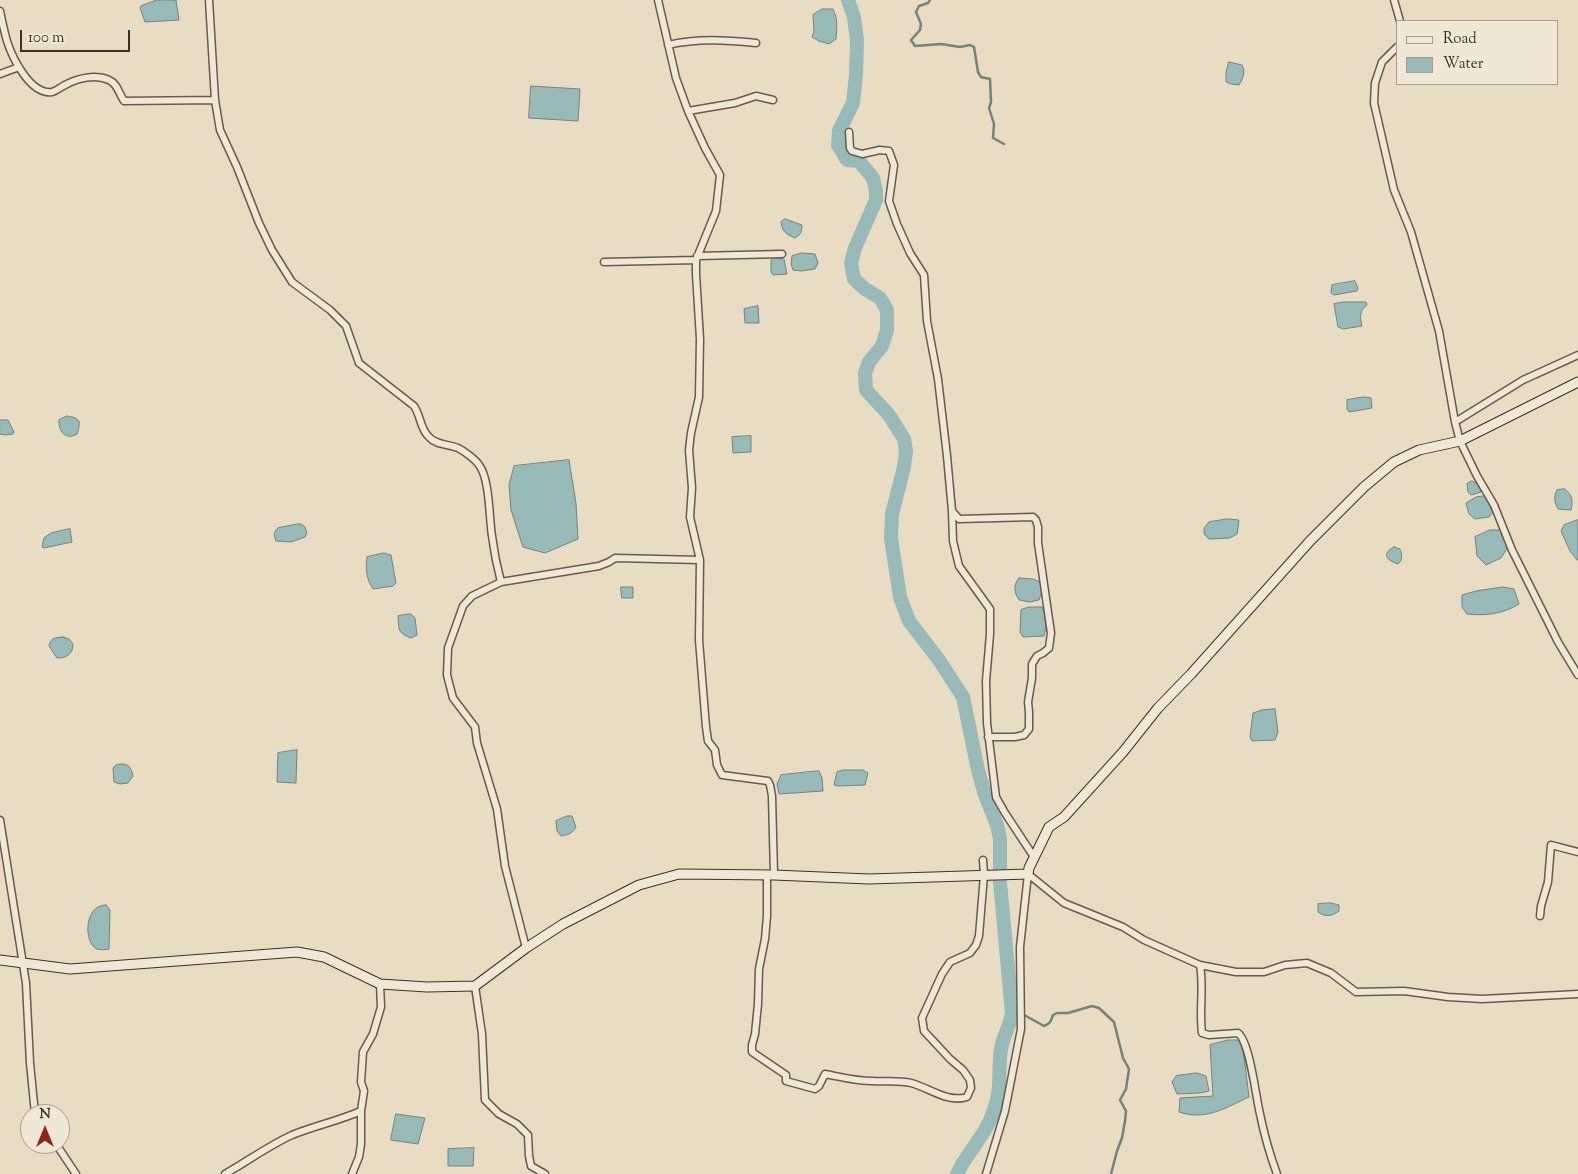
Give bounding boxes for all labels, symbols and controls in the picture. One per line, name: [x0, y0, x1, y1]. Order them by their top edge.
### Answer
scale bar: [22, 20, 132, 52]
legend: [1396, 20, 1558, 85]
text: 100 m: [28, 28, 64, 49]
text: Road: [1443, 29, 1477, 50]
text: Water: [1443, 54, 1483, 75]
north arrow: [20, 1104, 70, 1154]
text: N: [39, 1105, 51, 1125]

